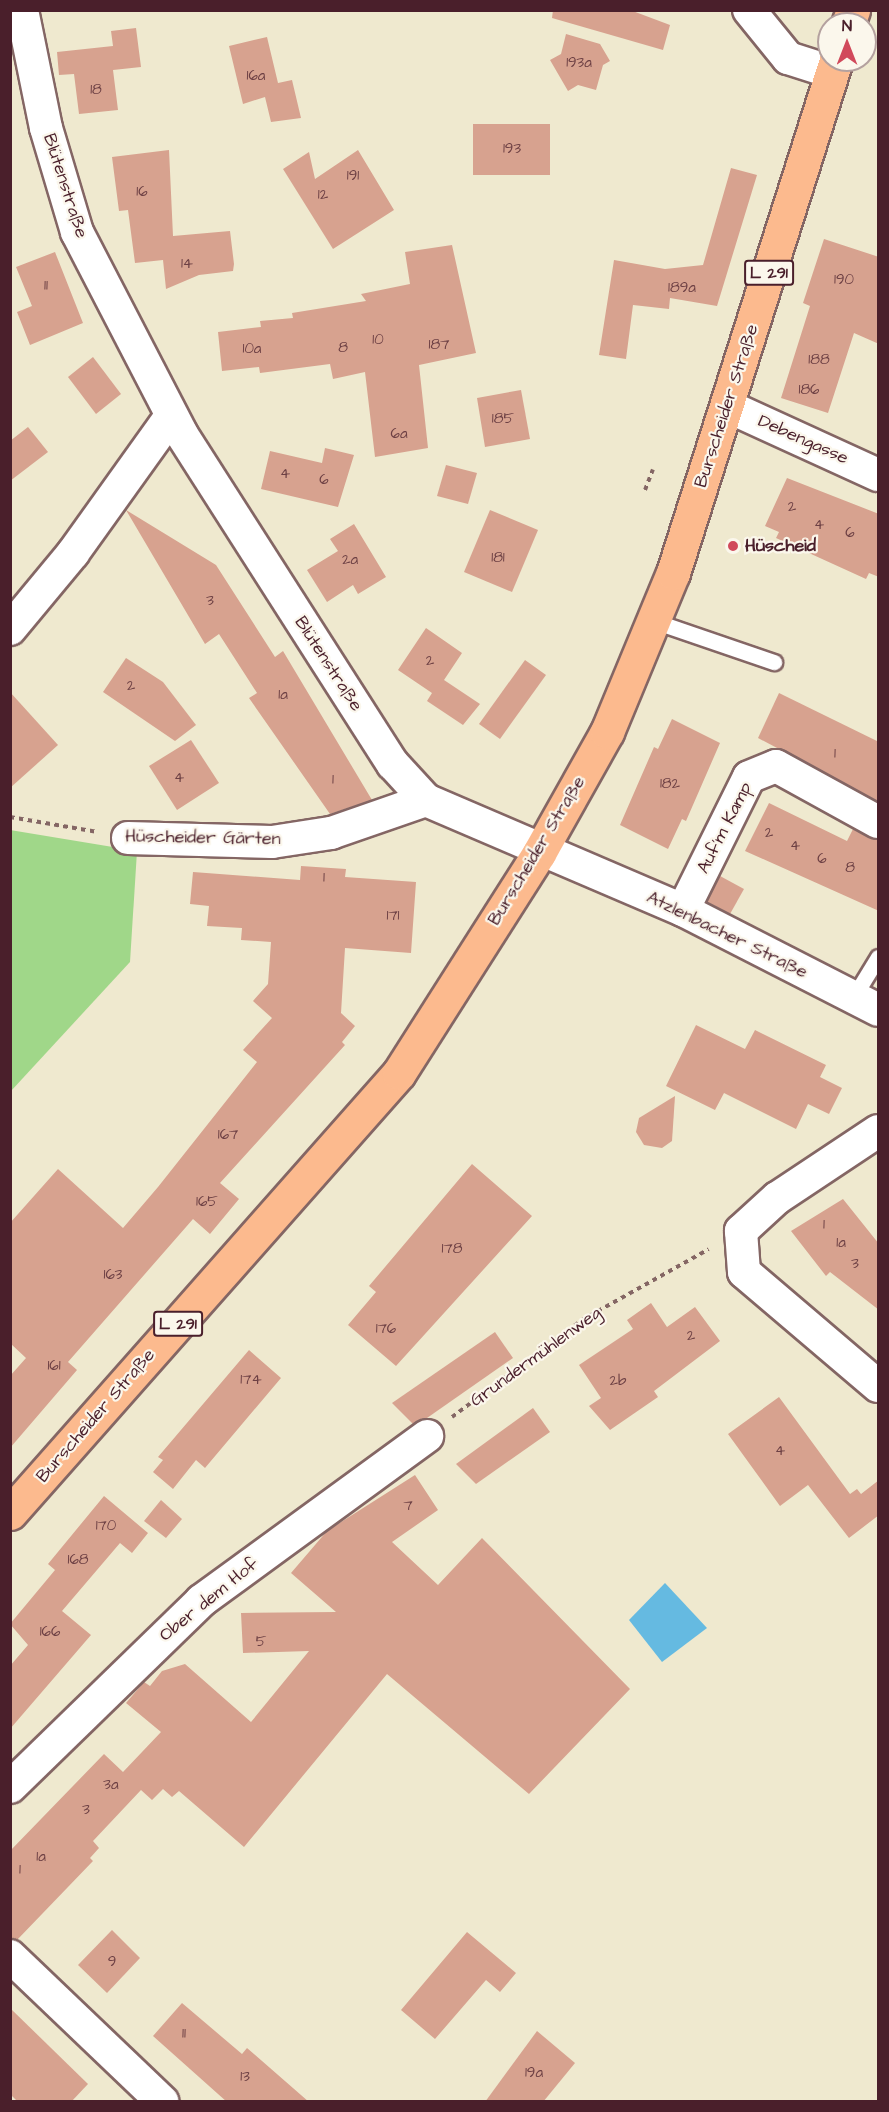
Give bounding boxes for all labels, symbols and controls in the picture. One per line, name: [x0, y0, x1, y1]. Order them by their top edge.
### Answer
north arrow: [817, 12, 877, 72]
text: N: [842, 15, 852, 37]
house number: 193a: [566, 54, 592, 72]
house number: 16a: [247, 67, 265, 85]
house number: 18: [90, 81, 102, 99]
street label: Blütenstraße: [38, 131, 92, 241]
house number: 193: [503, 140, 521, 158]
house number: 191: [347, 167, 359, 185]
house number: 16: [136, 183, 148, 201]
house number: 12: [318, 186, 328, 204]
house number: 14: [181, 255, 193, 273]
road number: L 291: [744, 260, 794, 286]
house number: 190: [834, 271, 854, 289]
house number: 11: [44, 277, 48, 295]
house number: 189a: [668, 279, 696, 297]
street label: Burscheider Straße: [690, 322, 764, 490]
house number: 10: [372, 331, 384, 349]
house number: 187: [429, 336, 449, 354]
house number: 8: [338, 339, 348, 357]
house number: 10a: [242, 340, 262, 358]
house number: 188: [808, 351, 830, 369]
house number: 186: [798, 381, 820, 399]
house number: 185: [492, 410, 514, 428]
street label: Debengasse: [755, 411, 851, 469]
house number: 6a: [390, 425, 408, 443]
house number: 4: [280, 465, 290, 483]
house number: 6: [319, 471, 329, 489]
house number: 2: [788, 498, 796, 516]
house number: 4: [814, 516, 824, 534]
house number: 6: [845, 524, 855, 542]
place label: Hüscheid: [745, 535, 816, 557]
marker: Hüscheid: [726, 539, 740, 553]
house number: 181: [491, 549, 505, 567]
house number: 2a: [342, 551, 358, 569]
house number: 3: [206, 592, 214, 610]
street label: Blütenstraße: [289, 613, 367, 715]
house number: 2: [426, 652, 434, 670]
house number: 2: [127, 677, 135, 695]
house number: 1a: [278, 686, 288, 704]
house number: 1: [834, 745, 836, 763]
house number: 4: [174, 769, 184, 787]
house number: 1: [332, 771, 334, 789]
street label: Burscheider Straße: [484, 772, 590, 930]
house number: 182: [660, 775, 680, 793]
street label: Auf'm Kamp: [693, 779, 757, 877]
house number: 2: [765, 824, 773, 842]
street label: Hüscheider Gärten: [125, 826, 281, 850]
house number: 4: [790, 837, 800, 855]
house number: 6: [817, 850, 827, 868]
house number: 8: [845, 859, 855, 877]
house number: 1: [323, 869, 325, 887]
street label: Atzlenbacher Straße: [643, 887, 811, 983]
house number: 171: [386, 907, 400, 925]
house number: 167: [218, 1126, 238, 1144]
house number: 165: [196, 1193, 218, 1211]
house number: 1: [823, 1216, 825, 1234]
house number: 1a: [836, 1234, 846, 1252]
house number: 178: [442, 1240, 462, 1258]
house number: 3: [851, 1255, 859, 1273]
house number: 163: [104, 1266, 122, 1284]
street label: Grundermühlenweg: [466, 1302, 606, 1412]
road number: L 291: [152, 1311, 204, 1337]
house number: 176: [376, 1320, 396, 1338]
house number: 2: [687, 1327, 695, 1345]
street label: Burscheider Straße: [32, 1345, 160, 1487]
house number: 161: [47, 1357, 61, 1375]
house number: 174: [240, 1371, 262, 1389]
house number: 2b: [609, 1372, 627, 1390]
house number: 4: [775, 1442, 785, 1460]
house number: 7: [403, 1497, 413, 1515]
house number: 170: [96, 1517, 116, 1535]
house number: 168: [67, 1551, 89, 1569]
street label: Ober dem Hof: [155, 1554, 263, 1646]
house number: 166: [40, 1623, 60, 1641]
house number: 5: [256, 1633, 266, 1651]
house number: 3a: [103, 1776, 119, 1794]
house number: 3: [82, 1801, 90, 1819]
house number: 1a: [36, 1848, 46, 1866]
house number: 1: [19, 1861, 21, 1879]
house number: 9: [108, 1953, 116, 1971]
house number: 11: [182, 2025, 186, 2043]
house number: 19a: [525, 2064, 543, 2082]
house number: 13: [240, 2068, 250, 2086]

